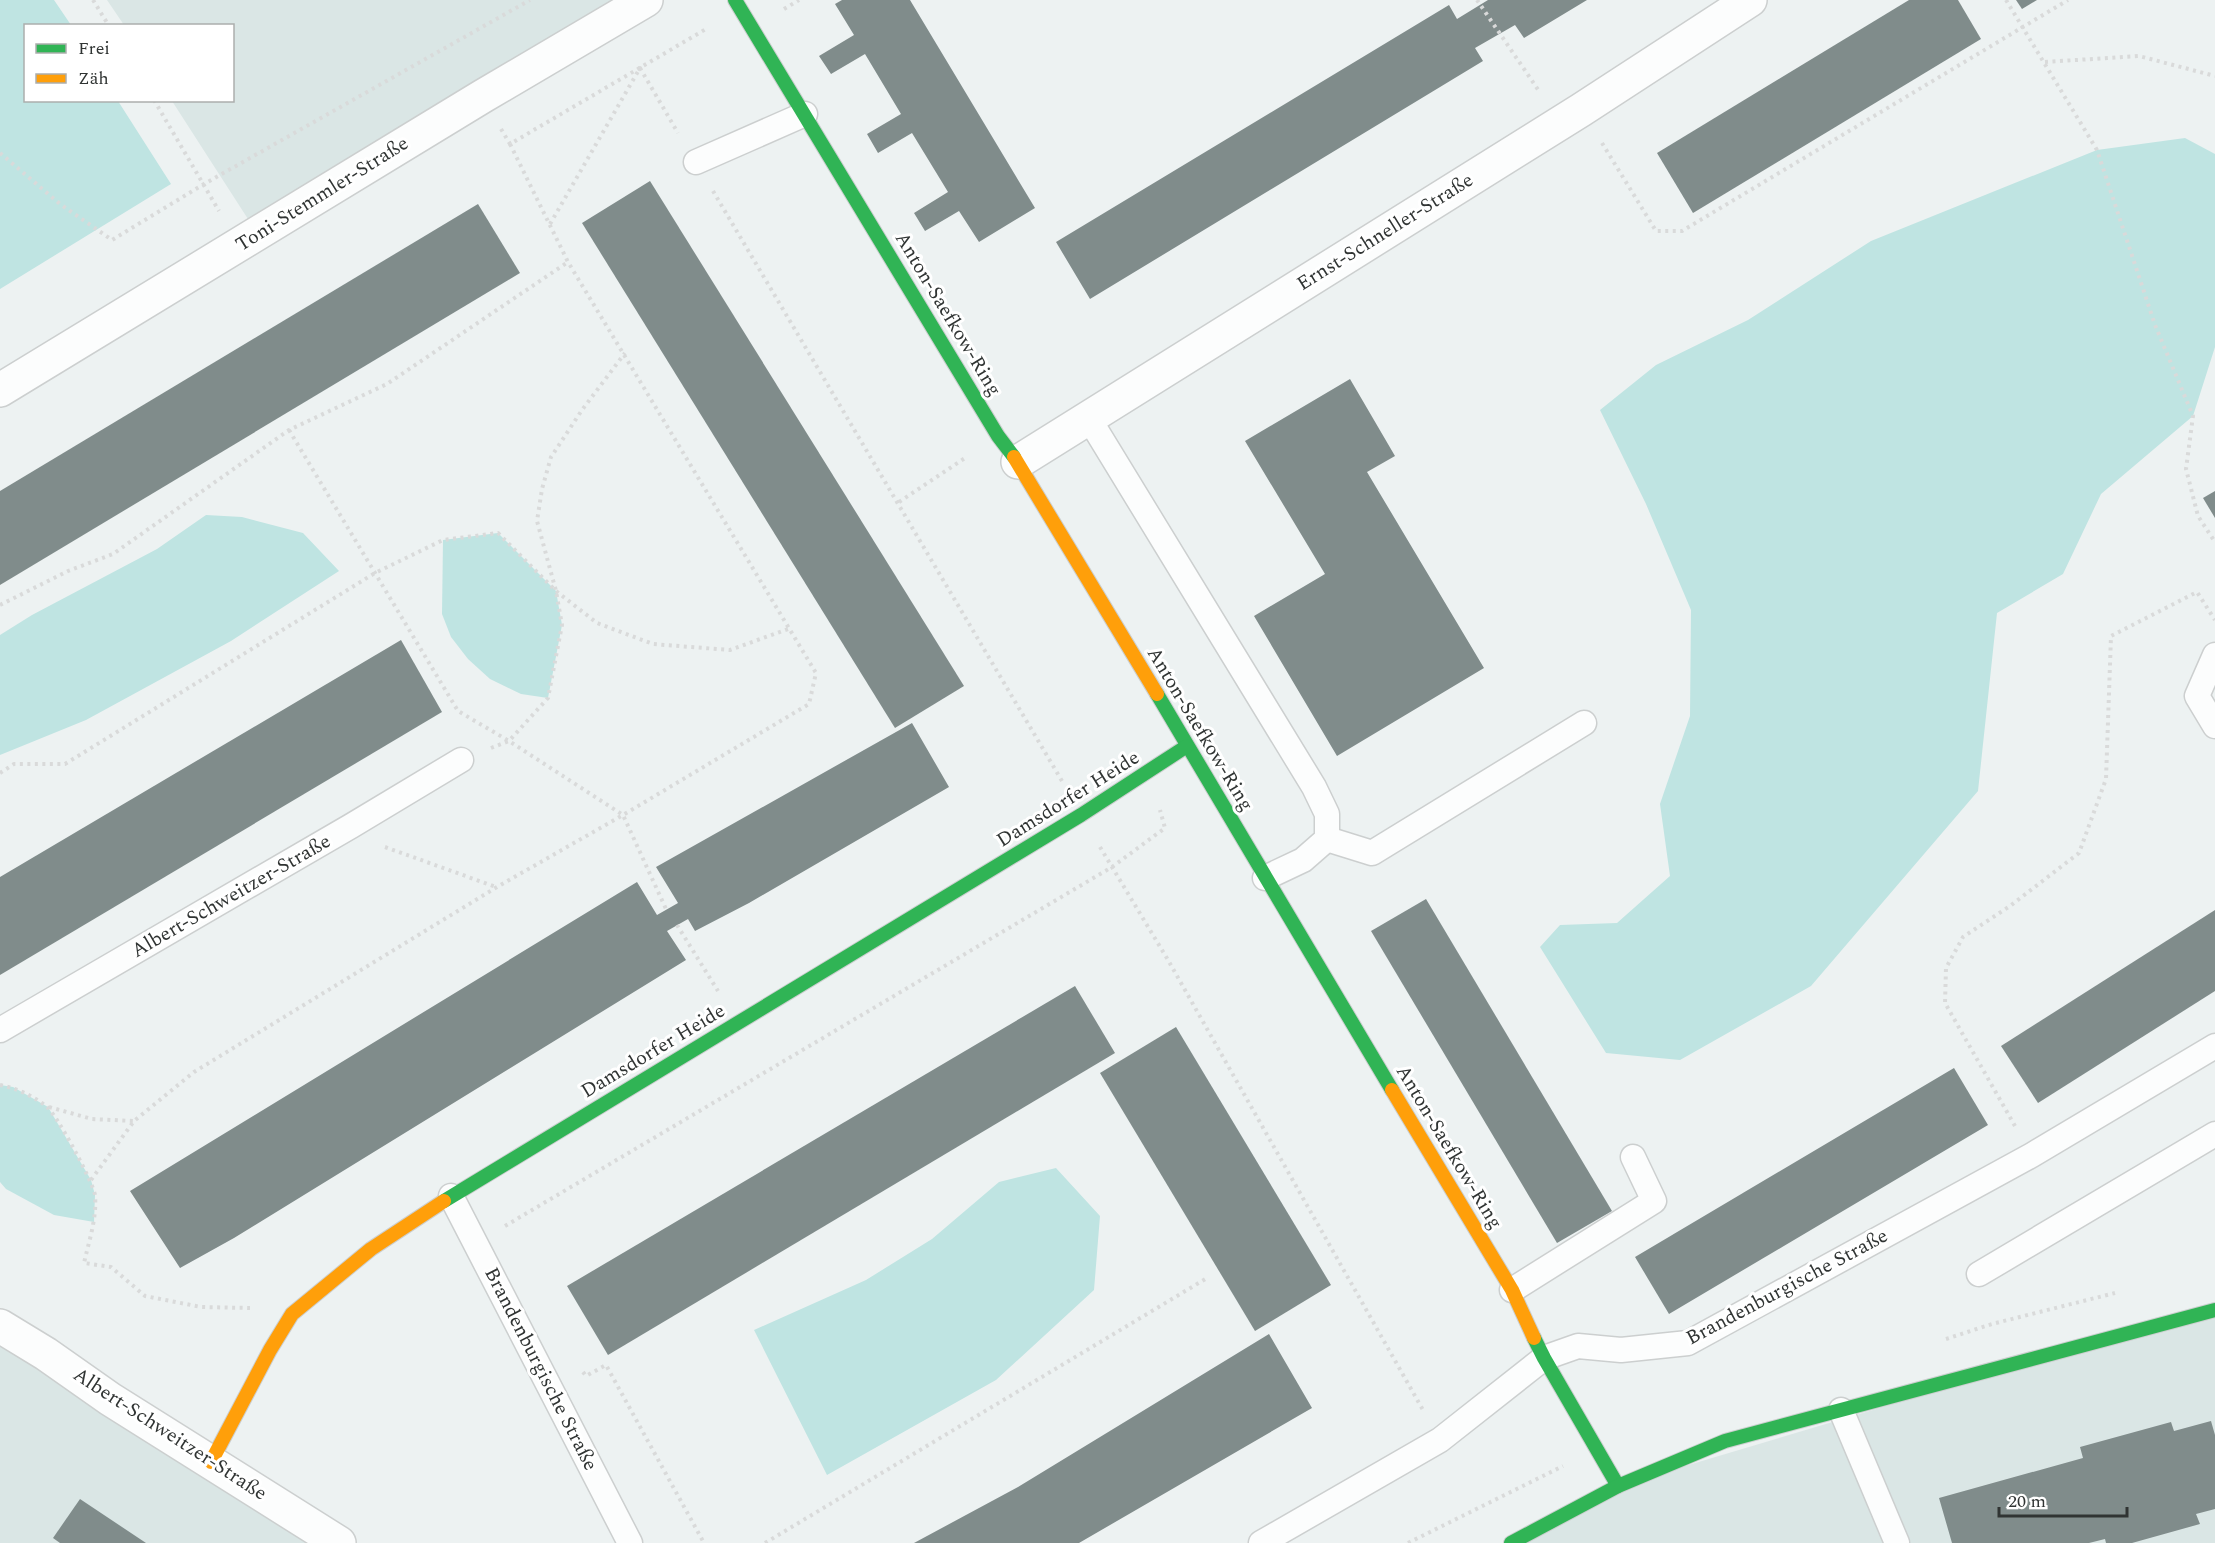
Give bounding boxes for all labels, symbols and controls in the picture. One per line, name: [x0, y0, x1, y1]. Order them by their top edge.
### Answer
legend: [24, 24, 234, 102]
text: Frei: [78, 35, 110, 62]
text: Zäh: [78, 65, 109, 92]
street label: Toni-Stemmler-Straße: [230, 129, 414, 259]
street label: Ernst-Schneller-Straße: [1291, 165, 1479, 299]
street label: Anton-Saefkow-Ring: [887, 226, 1009, 402]
street label: Anton-Saefkow-Ring: [1139, 641, 1261, 817]
street label: Damsdorfer Heide: [991, 743, 1145, 855]
street label: Albert-Schweitzer-Straße: [126, 827, 336, 965]
street label: Damsdorfer Heide: [575, 996, 731, 1106]
street label: Anton-Saefkow-Ring: [1388, 1059, 1510, 1235]
street label: Brandenburgische Straße: [1681, 1221, 1893, 1353]
street label: Brandenburgische Straße: [477, 1262, 605, 1476]
street label: Albert-Schweitzer-Straße: [67, 1360, 273, 1508]
scale bar: [1999, 1480, 2126, 1518]
text: 20 m: [2008, 1488, 2046, 1515]

